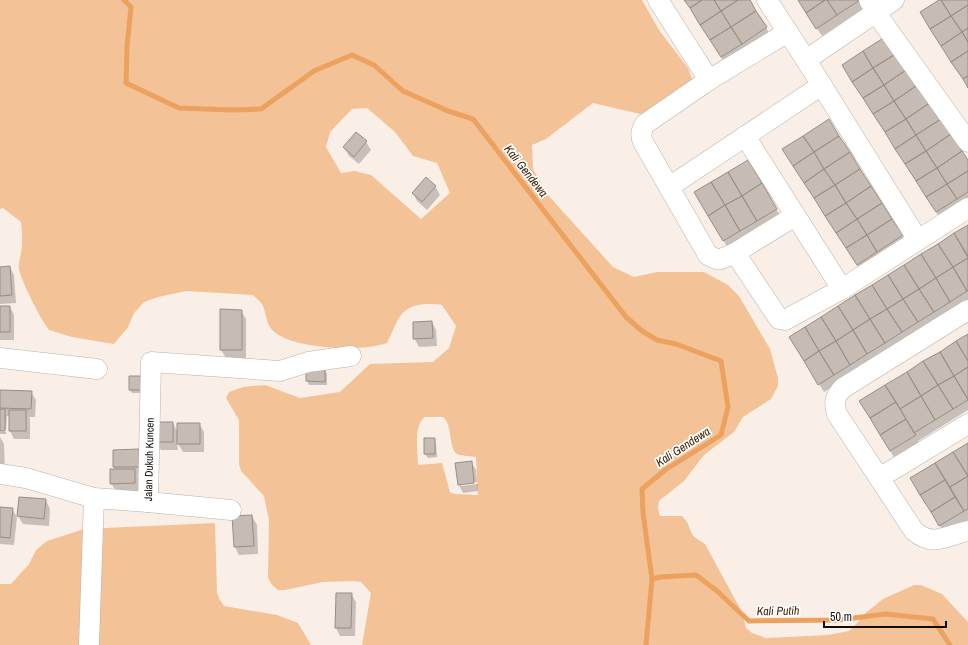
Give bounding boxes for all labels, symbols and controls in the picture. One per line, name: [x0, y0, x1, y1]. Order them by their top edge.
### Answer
water label: Kali Gendewa: [501, 142, 552, 201]
street label: Jalan Dukuh Kuncen: [141, 417, 157, 501]
water label: Kali Gendewa: [653, 423, 714, 471]
water label: Kali Putih: [757, 603, 799, 619]
scale bar: [824, 603, 946, 629]
text: 50 m: [830, 609, 852, 625]

